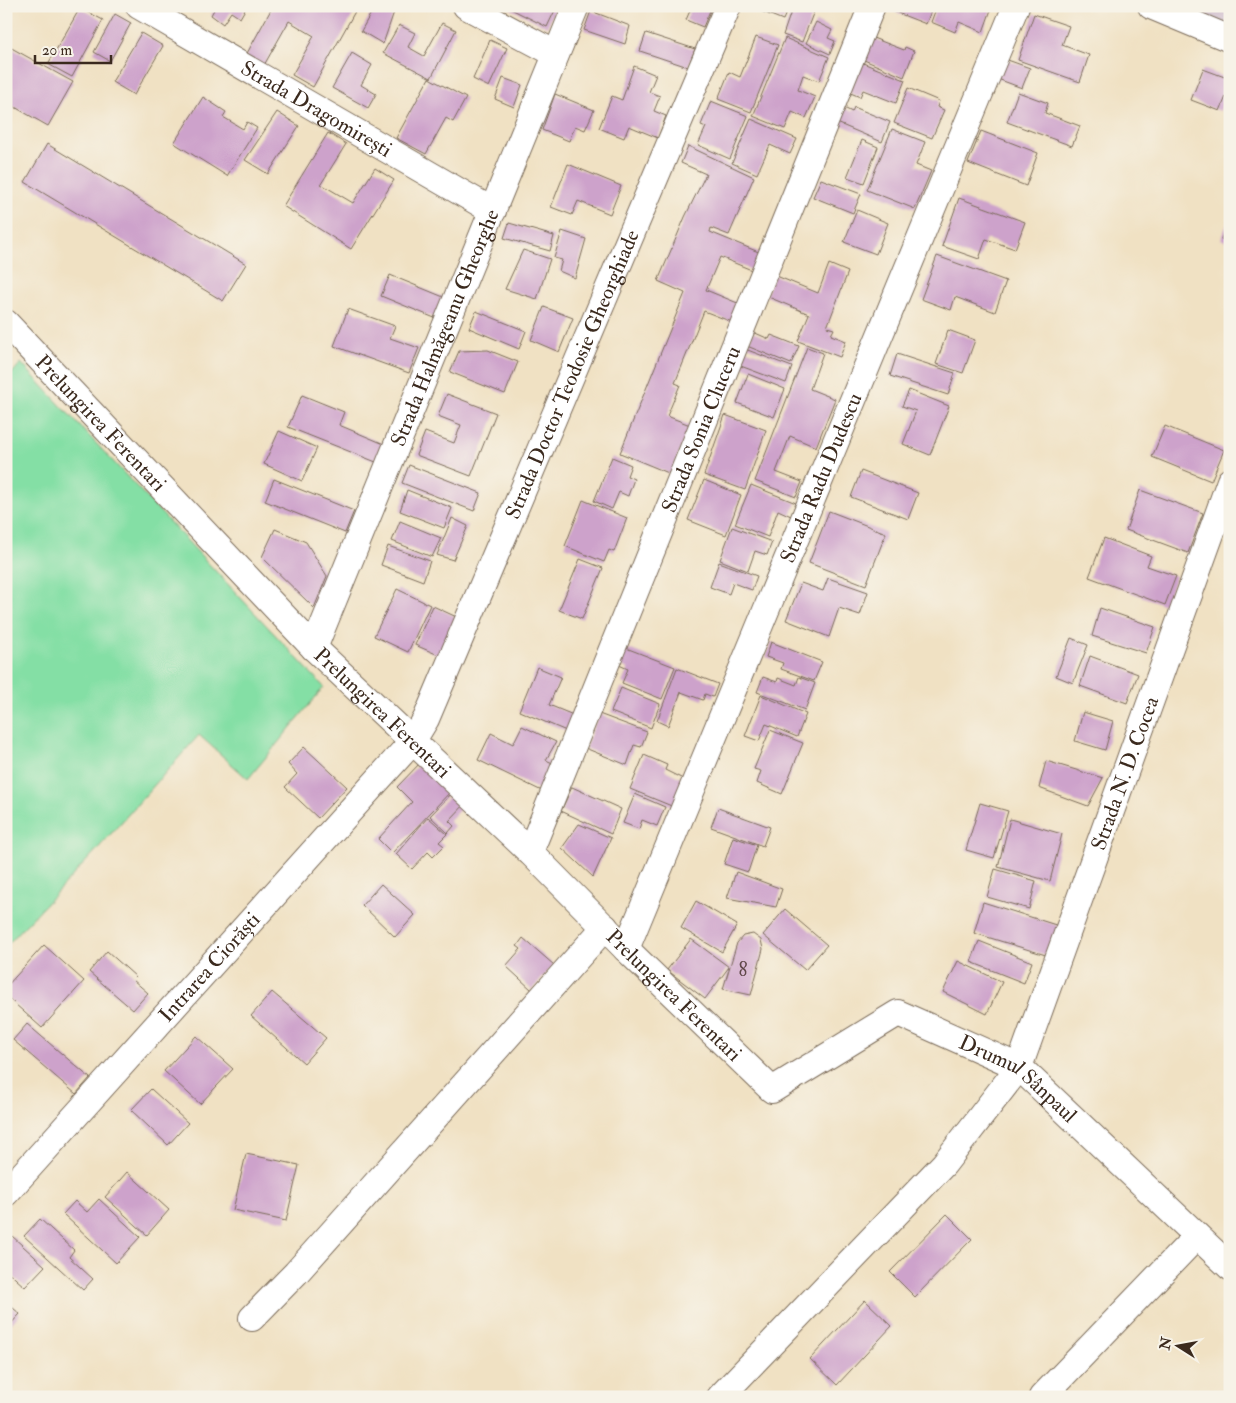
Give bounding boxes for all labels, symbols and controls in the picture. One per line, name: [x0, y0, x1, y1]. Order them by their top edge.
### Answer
scale bar: [35, 32, 111, 64]
text: 20 m: [42, 41, 72, 60]
street label: Strada Dragomirești: [236, 55, 397, 164]
street label: Strada Halmăgeanu Gheorghe: [385, 205, 506, 450]
street label: Strada Doctor Teodosie Gheorghiade: [499, 226, 646, 523]
street label: Strada Sonia Cluceru: [656, 342, 747, 517]
street label: Prelungirea Ferentari: [29, 349, 172, 498]
street label: Strada Radu Dudescu: [774, 389, 869, 567]
street label: Prelungirea Ferentari: [308, 642, 457, 785]
street label: Strada N. D. Cocea: [1085, 693, 1165, 854]
street label: Intrarea Ciorăști: [153, 906, 267, 1028]
street label: Prelungirea Ferentari: [600, 924, 748, 1068]
house number: 8: [739, 958, 748, 982]
street label: Drumul Sânpaul: [955, 1029, 1083, 1129]
north arrow: [1154, 1320, 1204, 1370]
text: N: [1156, 1335, 1175, 1352]

